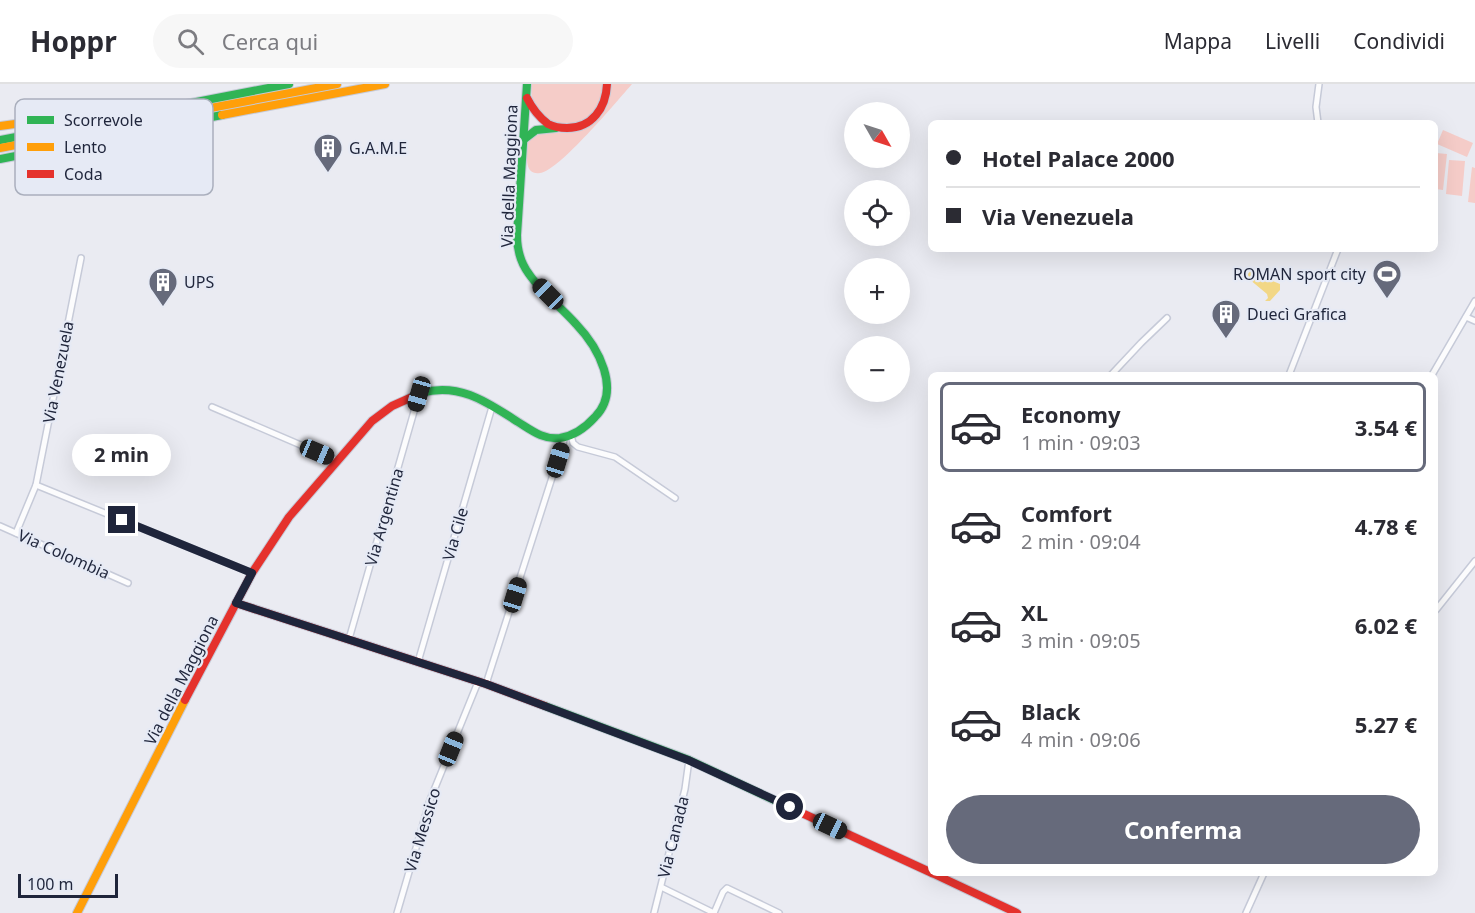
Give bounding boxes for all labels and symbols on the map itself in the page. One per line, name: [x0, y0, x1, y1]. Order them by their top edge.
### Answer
legend: [15, 99, 213, 195]
north arrow: [844, 102, 910, 168]
street label: Via della Maggiona: [496, 104, 522, 248]
text: Scorrevole: [64, 109, 143, 131]
building icon: G.A.M.E: [312, 132, 344, 174]
text: Lento: [64, 136, 107, 158]
place label: G.A.M.E: [349, 137, 407, 159]
text: Coda: [64, 163, 103, 185]
sports icon: ROMAN sport city: [1371, 258, 1403, 300]
place label: ROMAN sport city: [1233, 263, 1367, 285]
building icon: UPS: [147, 266, 179, 308]
place label: UPS: [184, 271, 214, 293]
car: [529, 275, 567, 313]
building icon: Duecì Grafica: [1210, 298, 1242, 340]
place label: Duecì Grafica: [1247, 303, 1347, 325]
street label: Via Venezuela: [37, 319, 79, 425]
car: [405, 374, 433, 414]
callout: 2 min: [72, 433, 172, 475]
car: [297, 437, 337, 467]
car: [544, 440, 572, 480]
street label: Via Argentina: [359, 465, 409, 569]
street label: Via Cile: [437, 505, 473, 563]
route end: [108, 506, 135, 533]
street label: Via Colombia: [15, 524, 113, 584]
car: [501, 575, 529, 615]
street label: Via della Maggiona: [139, 611, 223, 749]
car: [436, 729, 466, 769]
street label: Via Messico: [399, 785, 445, 875]
route start: [776, 793, 803, 820]
street label: Via Canada: [652, 794, 694, 880]
car: [810, 810, 850, 842]
scale bar: [18, 871, 118, 898]

